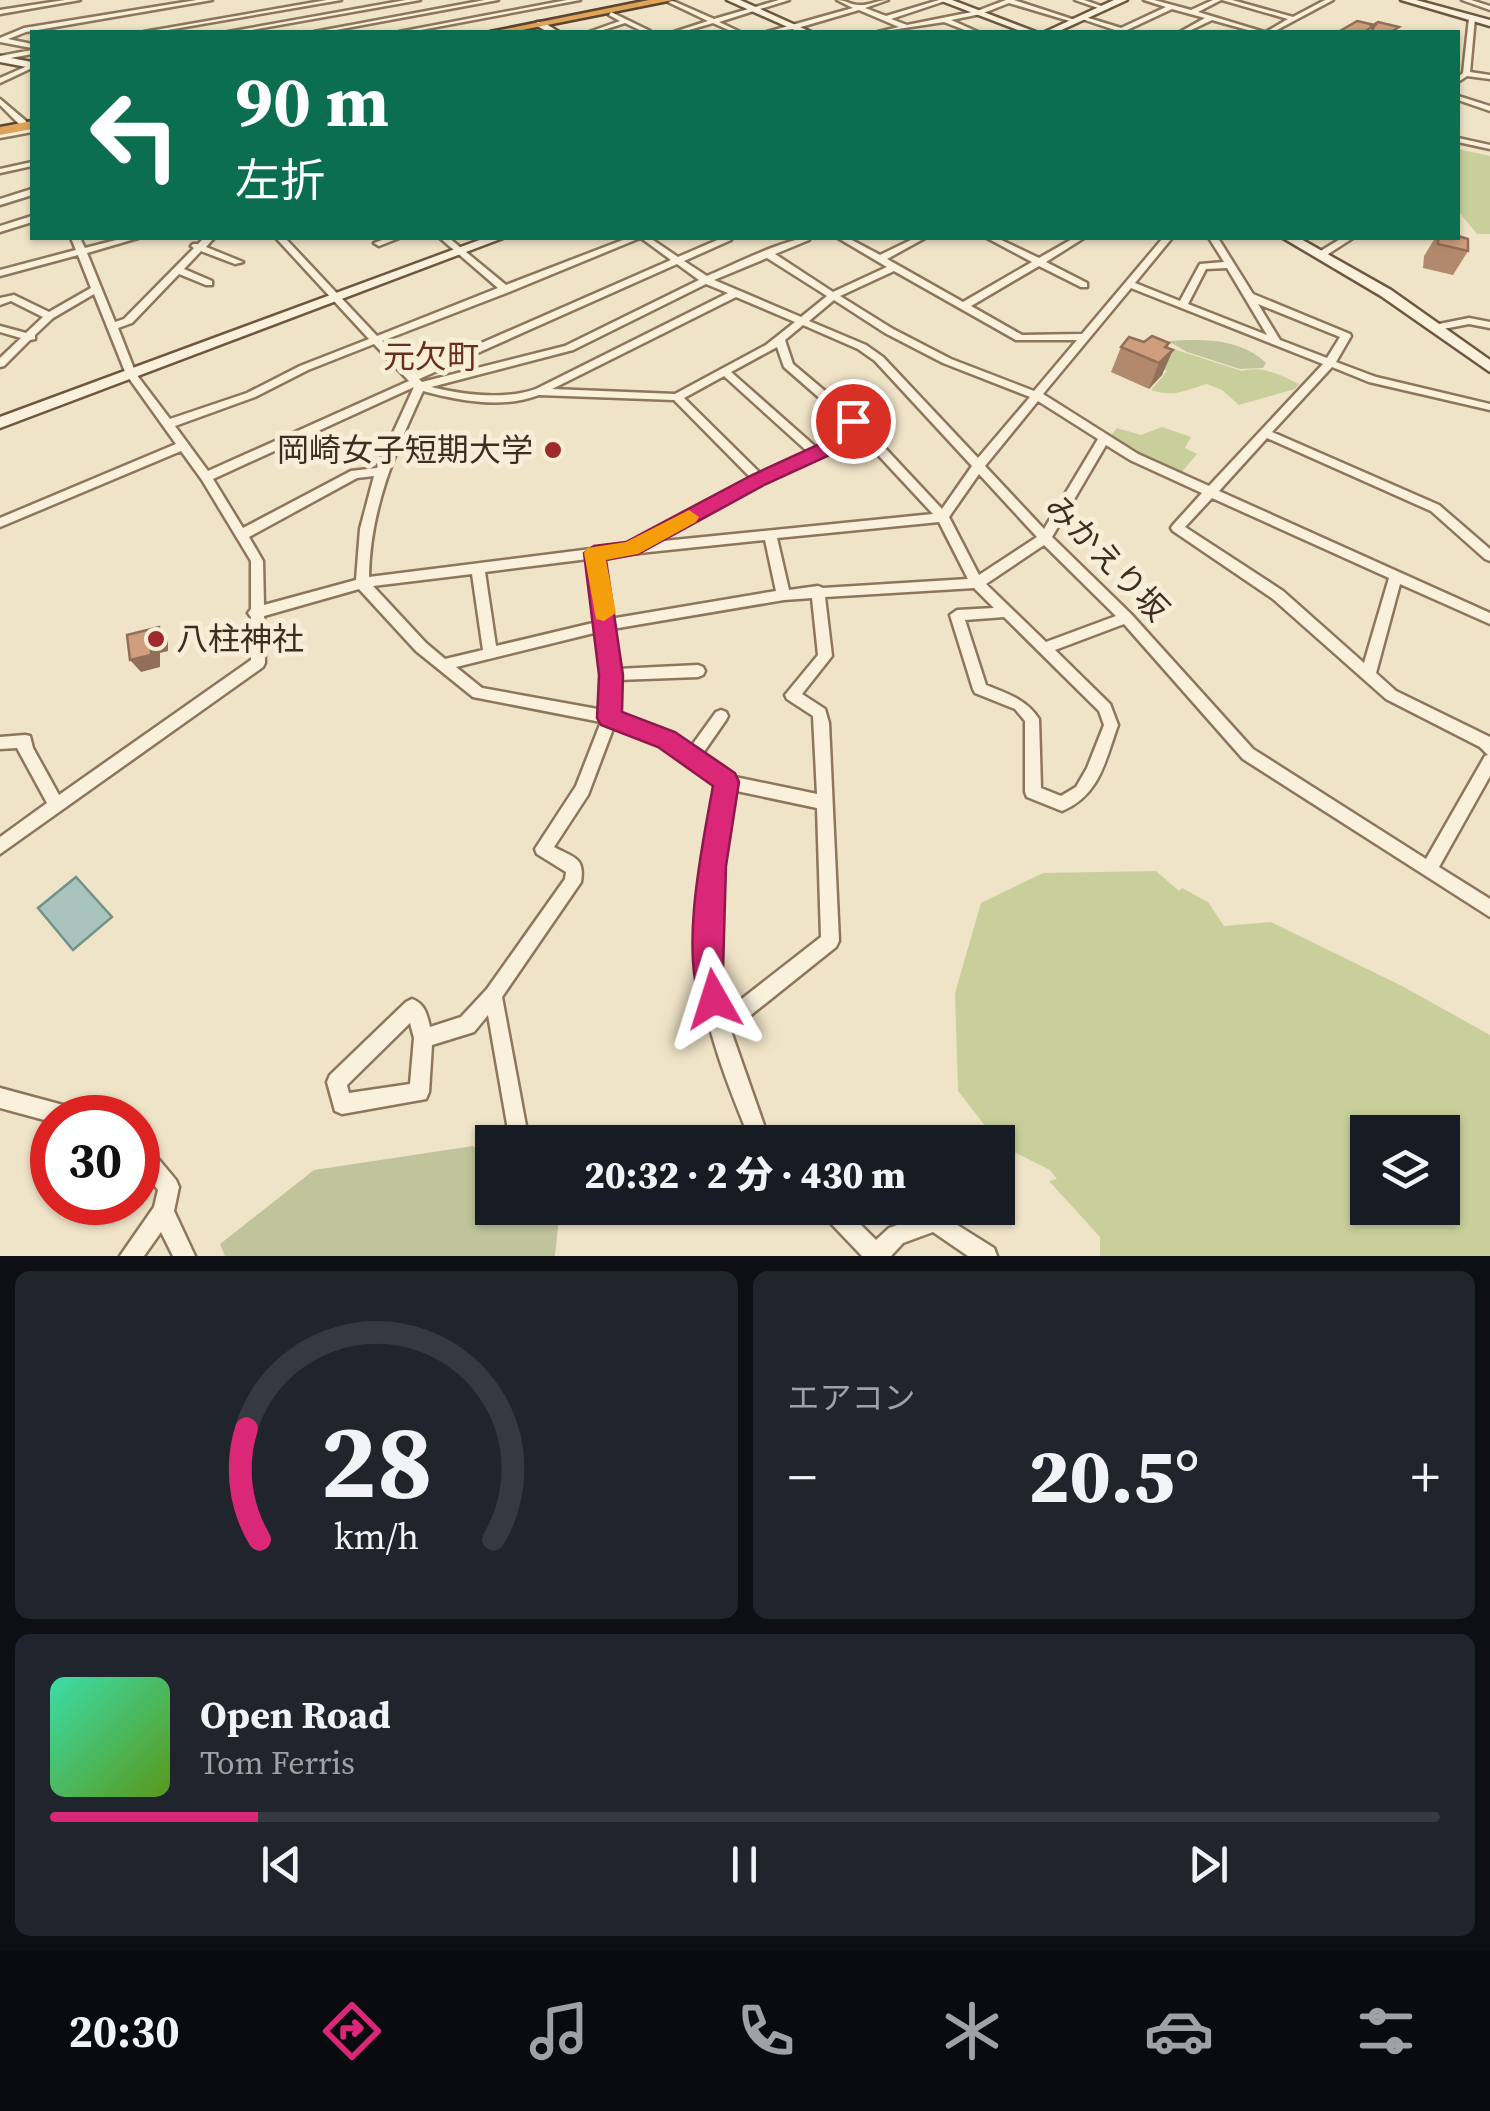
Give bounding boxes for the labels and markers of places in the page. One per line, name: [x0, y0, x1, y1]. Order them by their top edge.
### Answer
pin: [811, 379, 896, 464]
place label: 岡崎女子短期大学: [277, 428, 533, 472]
marker: 岡崎女子短期大学: [542, 439, 564, 461]
place label: 八柱神社: [176, 617, 304, 661]
marker: 八柱神社: [145, 628, 167, 650]

